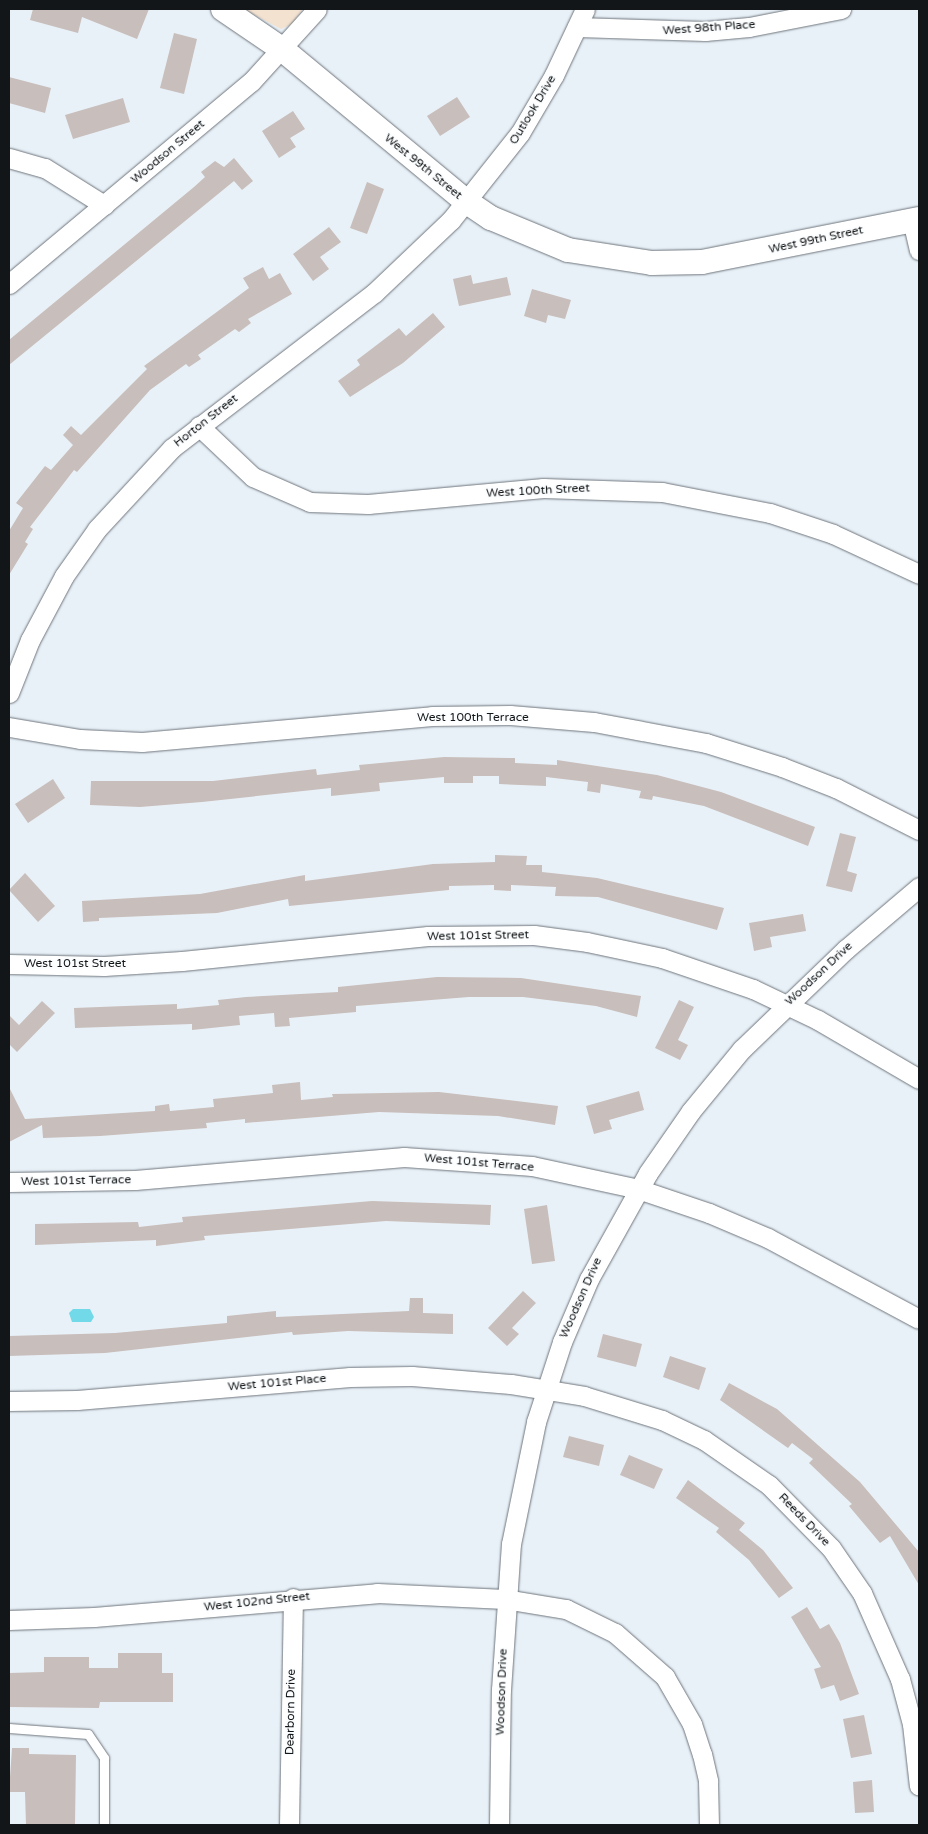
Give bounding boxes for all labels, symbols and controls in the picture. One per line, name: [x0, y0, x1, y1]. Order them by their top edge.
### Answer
street label: West 98th Place: [662, 18, 756, 38]
street label: Outlook Drive: [507, 73, 559, 147]
street label: Woodson Street: [128, 117, 208, 187]
street label: West 99th Street: [381, 131, 465, 203]
street label: West 99th Street: [767, 223, 865, 257]
street label: Horton Street: [171, 392, 241, 450]
street label: West 100th Street: [486, 481, 590, 501]
street label: West 100th Terrace: [417, 711, 529, 725]
street label: West 101st Street: [427, 928, 529, 944]
street label: Woodson Drive: [782, 939, 856, 1009]
street label: West 101st Street: [24, 957, 126, 971]
street label: West 101st Terrace: [423, 1151, 535, 1175]
street label: West 101st Terrace: [21, 1173, 131, 1189]
street label: Woodson Drive: [557, 1255, 605, 1341]
street label: West 101st Place: [227, 1372, 327, 1394]
street label: Reeds Drive: [775, 1490, 833, 1550]
street label: West 102nd Street: [203, 1589, 311, 1615]
street label: Woodson Drive: [493, 1648, 511, 1736]
street label: Dearborn Drive: [283, 1669, 299, 1755]

